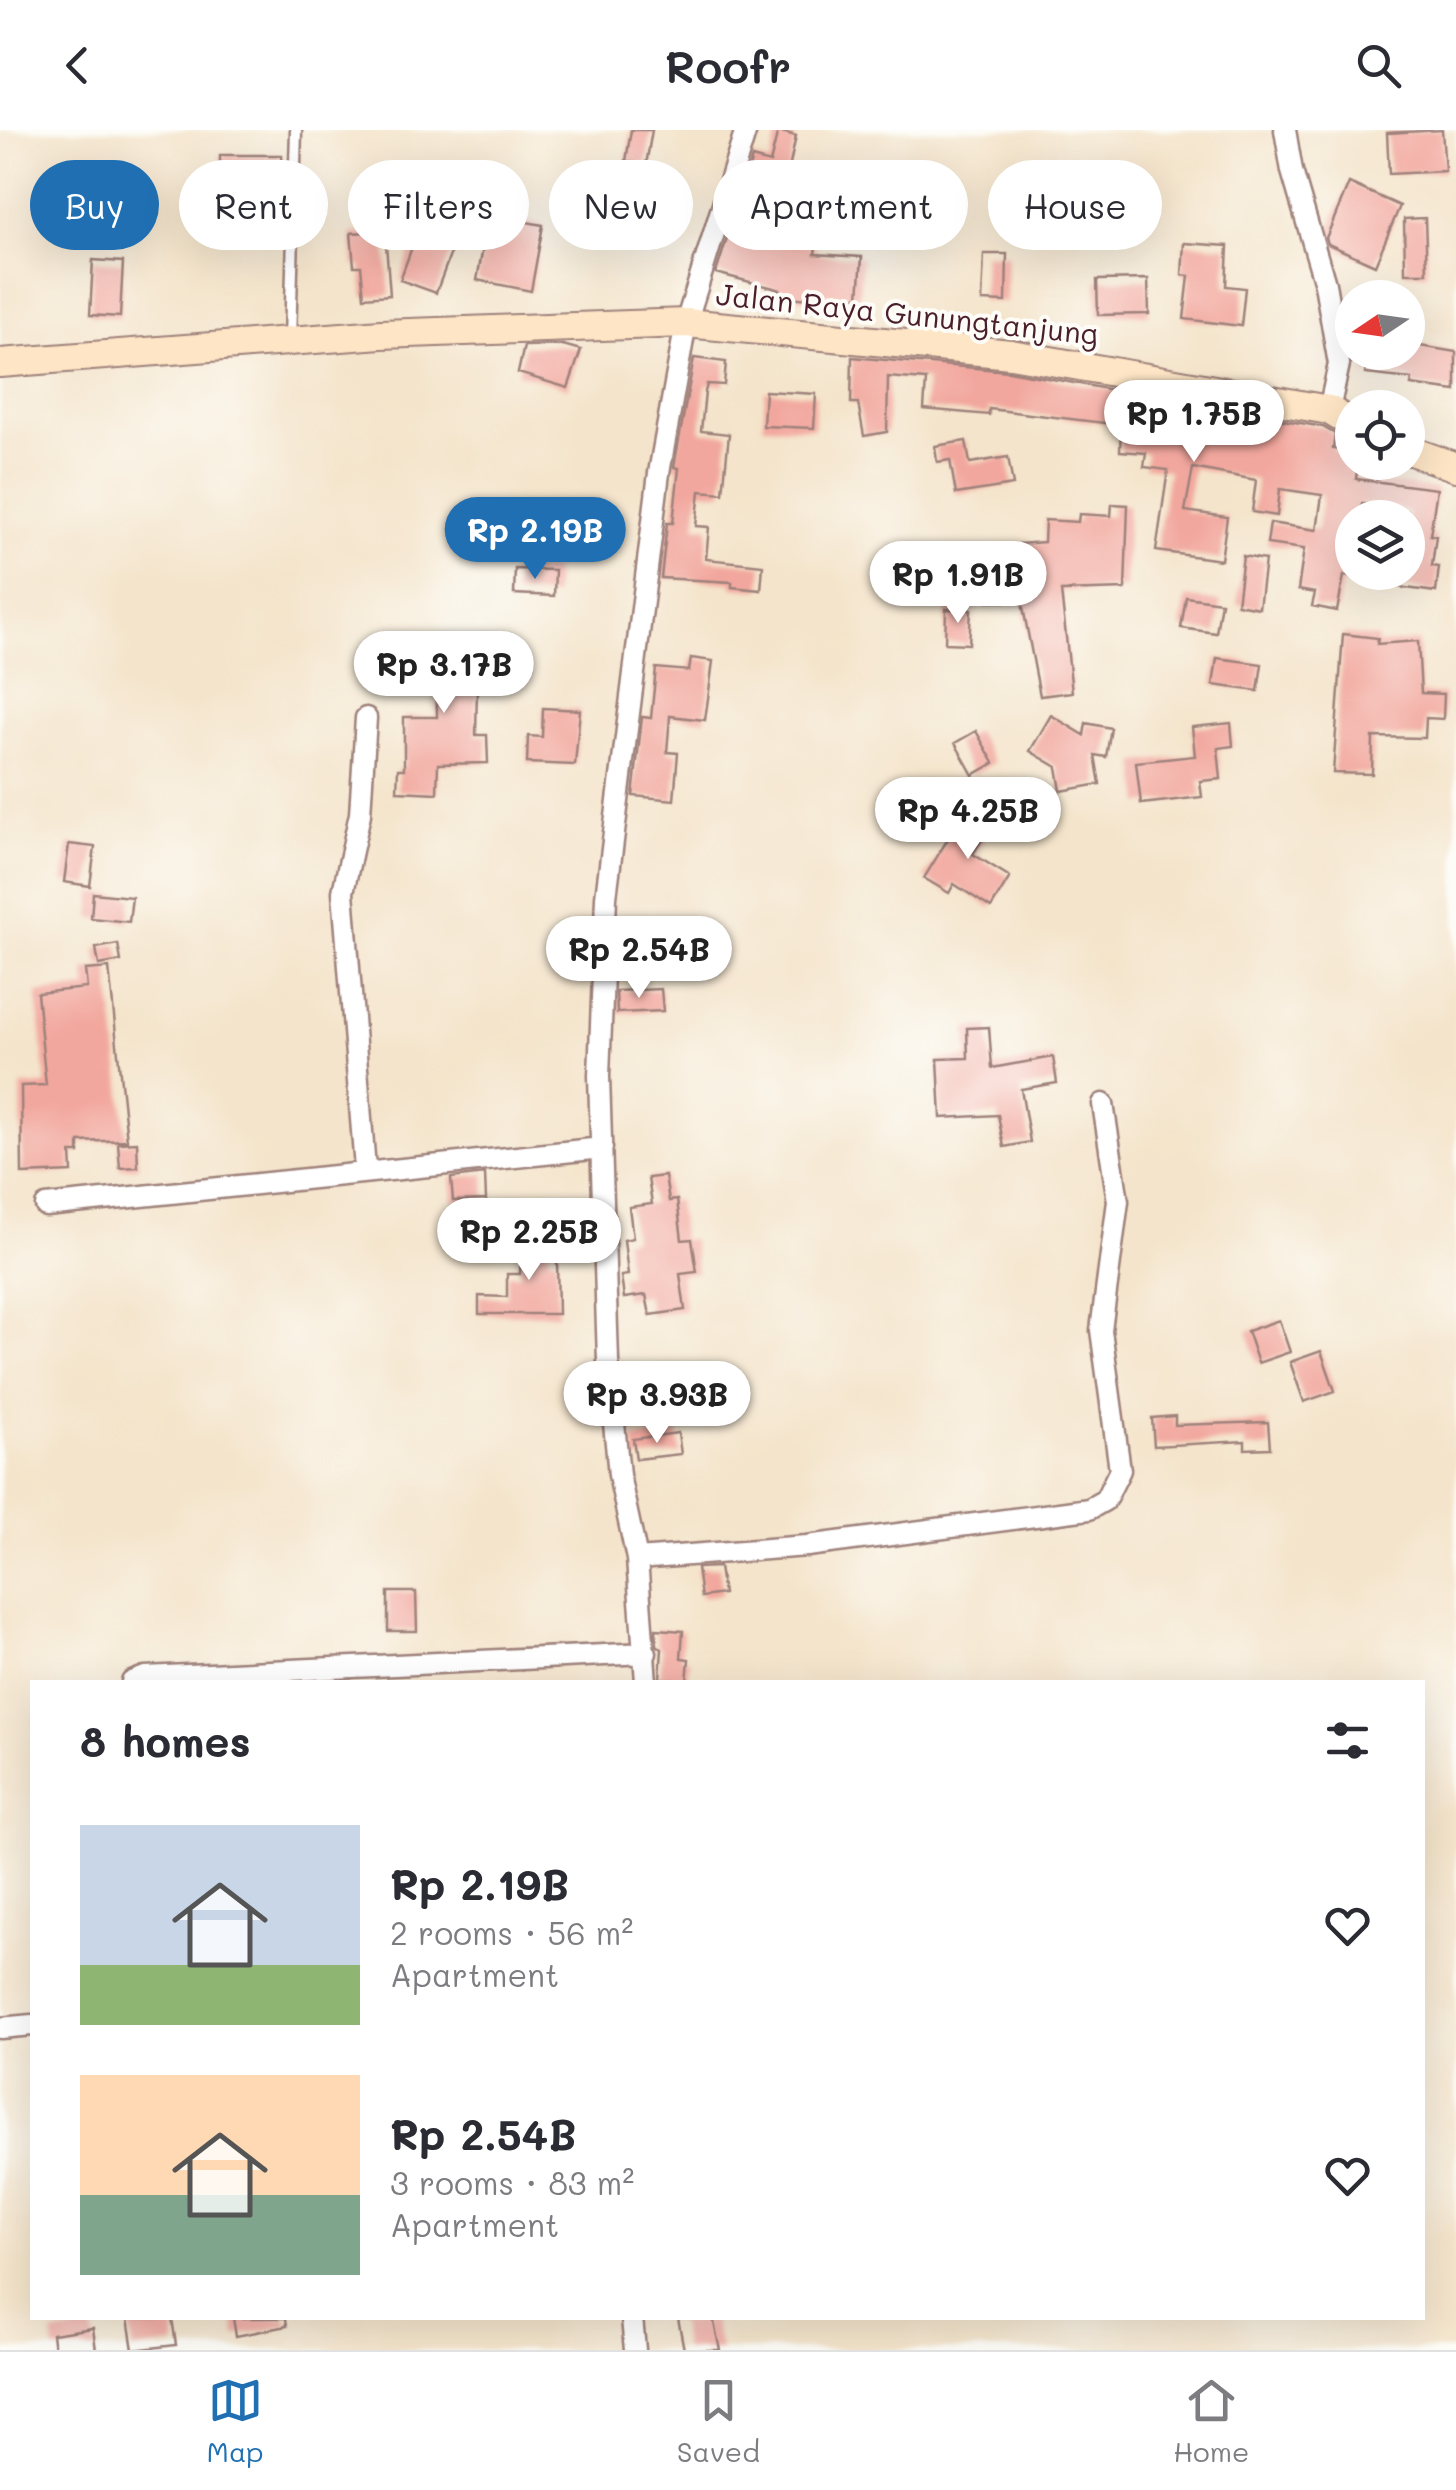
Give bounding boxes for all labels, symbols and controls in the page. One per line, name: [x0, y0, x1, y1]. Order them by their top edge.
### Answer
text: Roofr: [665, 36, 791, 94]
icon: back: [50, 38, 105, 93]
icon: search: [1351, 38, 1406, 93]
chip: Buy: [30, 160, 159, 250]
chip: Rent: [179, 160, 328, 250]
chip: Filters: [348, 160, 529, 250]
chip: New: [549, 160, 693, 250]
chip: Apartment: [713, 160, 968, 250]
chip: House: [988, 160, 1162, 250]
street label: Jalan Raya Gunungtanjung: [714, 273, 1100, 353]
north arrow: [1335, 280, 1425, 370]
map controls: [1335, 280, 1425, 590]
pin: Rp 1.75B: [1091, 380, 1297, 465]
button: locate: [1335, 390, 1425, 480]
text: Rp 1.75B: [1126, 391, 1262, 433]
pin: Rp 2.19B: [432, 497, 638, 582]
button: layers: [1335, 500, 1425, 590]
text: Rp 2.19B: [467, 508, 603, 550]
pin: Rp 1.91B: [855, 541, 1061, 626]
text: Rp 1.91B: [892, 552, 1024, 594]
pin: Rp 3.17B: [341, 631, 547, 716]
text: Rp 3.17B: [376, 642, 512, 684]
pin: Rp 4.25B: [865, 777, 1071, 862]
text: Rp 4.25B: [897, 788, 1039, 830]
pin: Rp 2.54B: [536, 916, 742, 1001]
text: Rp 2.54B: [568, 927, 710, 969]
pin: Rp 2.25B: [426, 1198, 632, 1283]
text: Rp 2.25B: [459, 1209, 599, 1251]
pin: Rp 3.93B: [554, 1361, 760, 1446]
text: Rp 3.93B: [586, 1372, 728, 1414]
text: 8 homes: [80, 1713, 251, 1768]
icon: filters: [1320, 1713, 1375, 1768]
text: Rp 2.19B: [390, 1856, 569, 1911]
icon: home: [160, 1865, 280, 1985]
icon: heart: [1320, 1898, 1375, 1953]
text: 2 rooms · 56 m²: [390, 1911, 633, 1953]
text: Apartment: [390, 1953, 559, 1995]
text: Rp 2.54B: [390, 2106, 577, 2161]
icon: home: [160, 2115, 280, 2235]
icon: heart: [1320, 2148, 1375, 2203]
text: 3 rooms · 83 m²: [390, 2161, 634, 2203]
text: Apartment: [390, 2203, 559, 2245]
tab: Map: [207, 2373, 264, 2469]
tab: Saved: [677, 2373, 760, 2469]
tab: Home: [1173, 2373, 1249, 2469]

